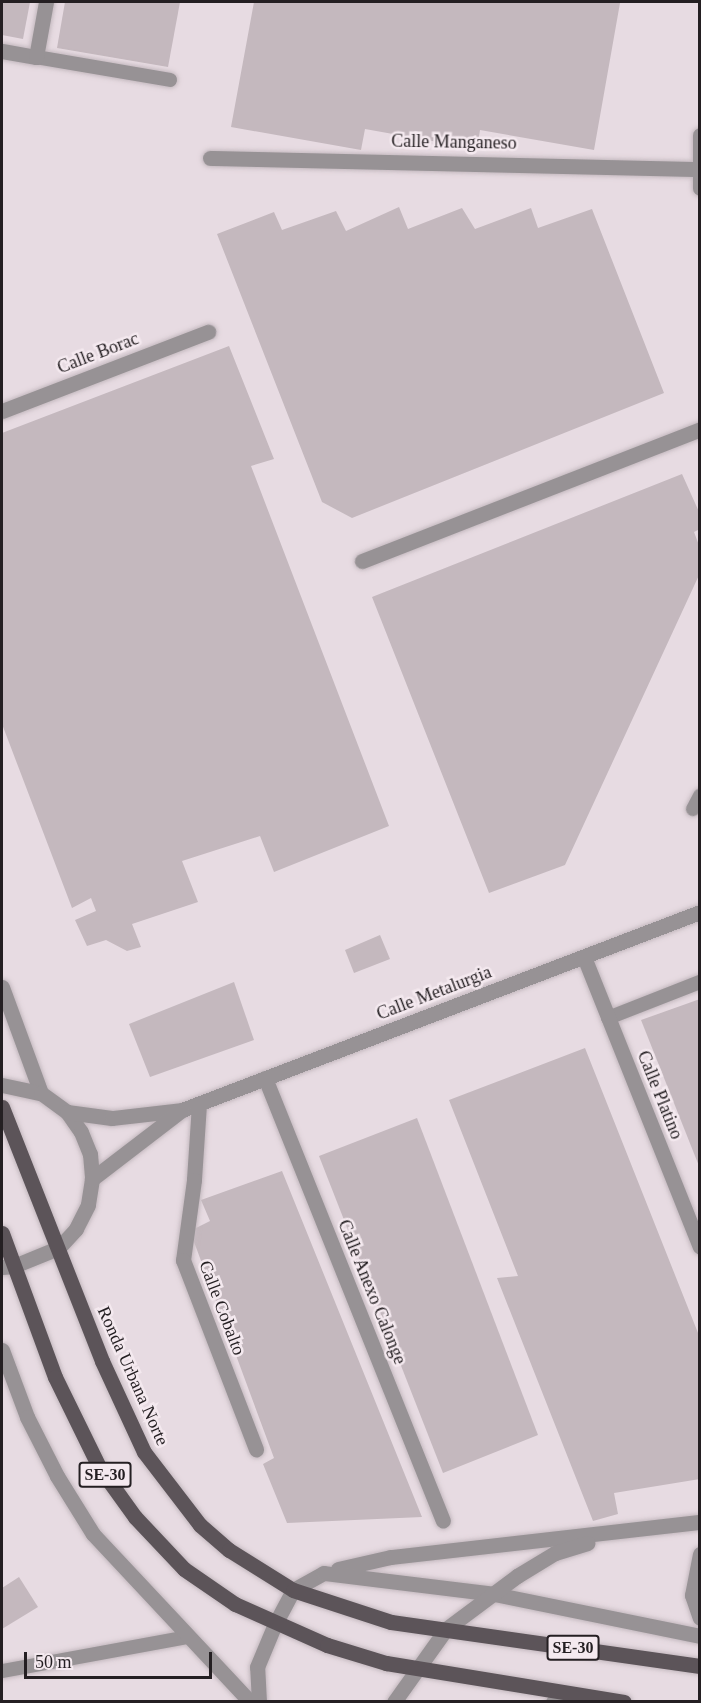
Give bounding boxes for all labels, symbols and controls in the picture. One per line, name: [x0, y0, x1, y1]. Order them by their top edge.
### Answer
street label: Calle Manganeso: [391, 130, 517, 154]
street label: Calle Borac: [54, 328, 142, 378]
street label: Calle Metalurgia: [374, 961, 494, 1025]
street label: Calle Platino: [632, 1048, 688, 1142]
street label: Calle Anexo Calonge: [333, 1216, 411, 1368]
street label: Calle Cobalto: [194, 1258, 250, 1358]
street label: Ronda Urbana Norte: [93, 1303, 173, 1449]
road number: SE-30: [78, 1462, 132, 1488]
road number: SE-30: [546, 1635, 600, 1661]
scale bar: [27, 1640, 214, 1678]
text: 50 m: [35, 1652, 72, 1672]

